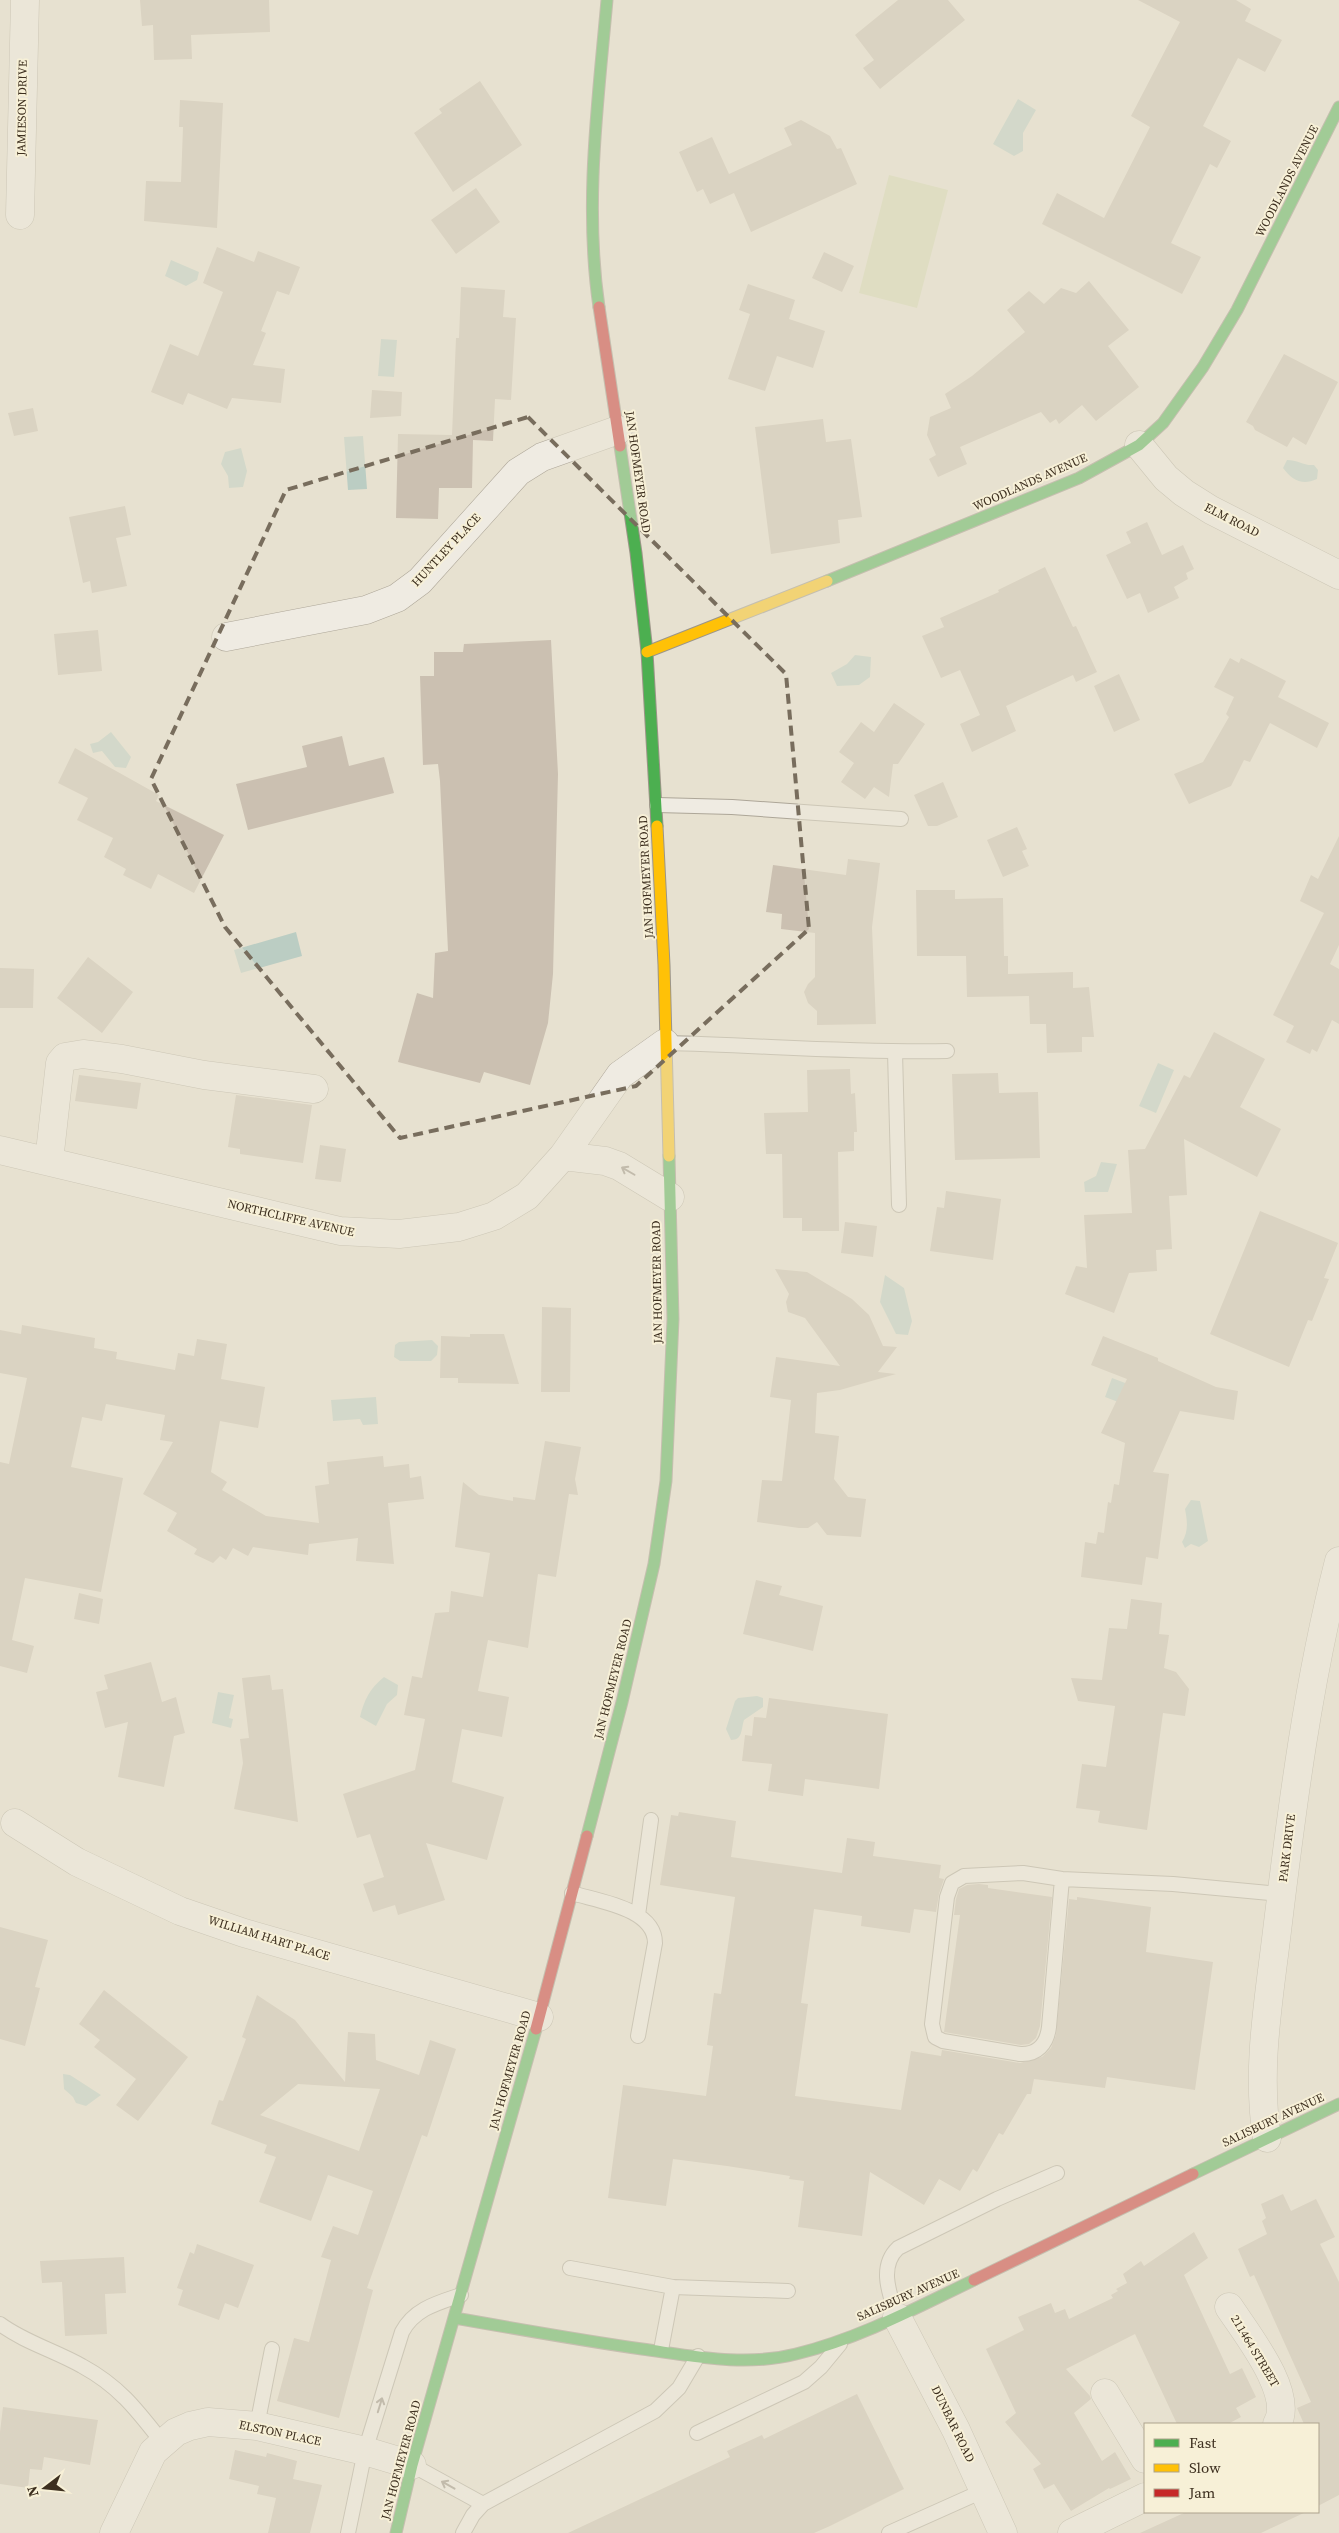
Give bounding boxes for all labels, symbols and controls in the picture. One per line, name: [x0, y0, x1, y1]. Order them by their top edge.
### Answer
street label: JAMIESON DRIVE: [13, 60, 31, 157]
street label: WOODLANDS AVENUE: [1252, 122, 1322, 240]
street label: JAN HOFMEYER ROAD: [621, 409, 654, 534]
street label: WOODLANDS AVENUE: [970, 450, 1090, 514]
street label: ELM ROAD: [1202, 499, 1262, 541]
street label: HUNTLEY PLACE: [408, 510, 484, 590]
street label: JAN HOFMEYER ROAD: [635, 815, 657, 940]
one-way arrow: [622, 1166, 636, 1176]
street label: NORTHCLIFFE AVENUE: [226, 1196, 356, 1240]
street label: JAN HOFMEYER ROAD: [648, 1220, 666, 1345]
street label: JAN HOFMEYER ROAD: [590, 1617, 636, 1742]
street label: PARK DRIVE: [1275, 1813, 1299, 1883]
street label: WILLIAM HART PLACE: [206, 1912, 332, 1964]
street label: JAN HOFMEYER ROAD: [485, 2009, 535, 2132]
street label: SALISBURY AVENUE: [1220, 2089, 1326, 2151]
street label: SALISBURY AVENUE: [854, 2265, 962, 2325]
street label: 211464 STREET: [1227, 2312, 1283, 2391]
street label: DUNBAR ROAD: [928, 2383, 978, 2465]
one-way arrow: [375, 2397, 385, 2413]
street label: JAN HOFMEYER ROAD: [377, 2399, 425, 2522]
street label: ELSTON PLACE: [237, 2416, 323, 2450]
legend: [1144, 2423, 1319, 2513]
text: Fast: [1189, 2432, 1216, 2453]
text: Slow: [1189, 2457, 1221, 2478]
north arrow: [20, 2463, 70, 2513]
one-way arrow: [441, 2479, 455, 2489]
text: Jam: [1188, 2482, 1216, 2503]
text: N: [21, 2484, 44, 2499]

